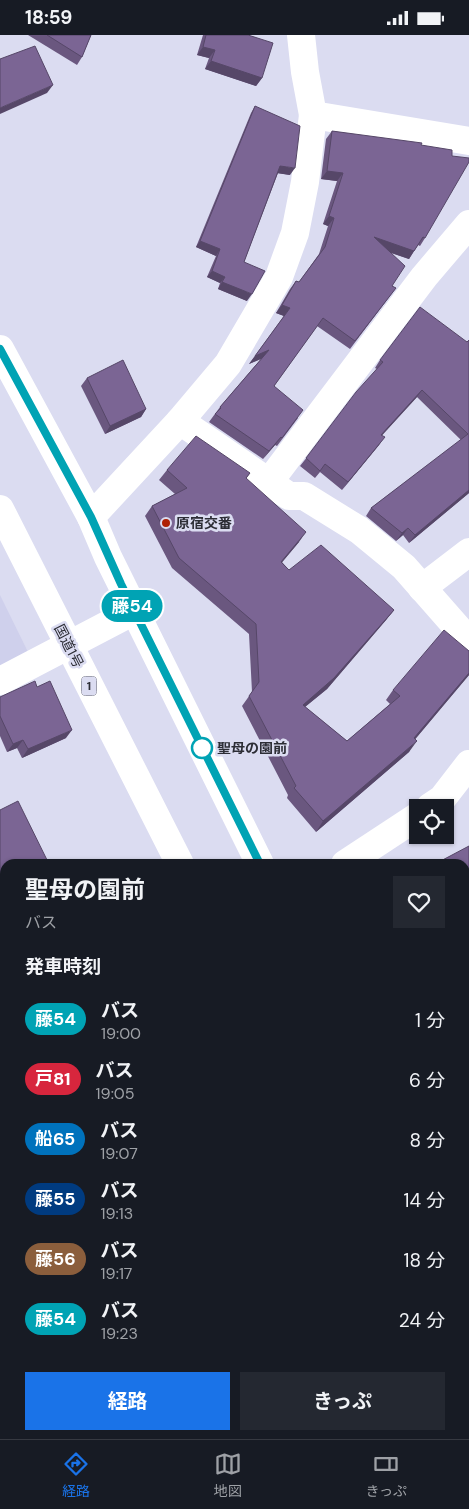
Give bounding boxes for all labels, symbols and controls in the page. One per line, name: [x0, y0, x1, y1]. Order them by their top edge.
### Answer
text: 18:59: [25, 5, 72, 30]
place label: 原宿交番: [176, 514, 232, 532]
marker: 原宿交番: [160, 517, 172, 529]
line badge: 藤54: [103, 590, 161, 622]
text: 藤54: [112, 594, 152, 618]
street label: 国道1号: [50, 621, 88, 671]
road number: 1: [82, 676, 96, 695]
marker: 聖母の園前: [191, 737, 213, 759]
place label: 聖母の園前: [217, 739, 287, 757]
map controls: [409, 799, 454, 844]
button: locate: [409, 799, 454, 844]
text: 聖母の園前: [25, 874, 145, 905]
button: heart: [393, 876, 445, 928]
text: バス: [25, 912, 57, 933]
text: 発車時刻: [25, 954, 101, 979]
text: バス: [101, 998, 139, 1023]
text: 藤54: [35, 1007, 76, 1031]
text: 1 分: [415, 1008, 445, 1033]
text: 19:00: [101, 1023, 141, 1044]
text: バス: [96, 1058, 134, 1083]
text: 戸81: [35, 1067, 71, 1091]
text: 6 分: [409, 1068, 445, 1093]
text: 19:05: [96, 1083, 135, 1104]
text: バス: [100, 1118, 138, 1143]
text: 船65: [35, 1127, 75, 1151]
text: 8 分: [409, 1128, 445, 1153]
text: 19:07: [100, 1143, 138, 1164]
text: バス: [100, 1178, 138, 1203]
text: 藤55: [35, 1187, 75, 1211]
text: 14 分: [403, 1188, 445, 1213]
text: 19:13: [100, 1203, 133, 1224]
text: バス: [101, 1238, 139, 1263]
text: 藤56: [35, 1247, 76, 1271]
text: 18 分: [403, 1248, 445, 1273]
text: 19:17: [101, 1263, 132, 1284]
text: バス: [101, 1298, 139, 1323]
text: 藤54: [35, 1307, 76, 1331]
text: 24 分: [399, 1308, 445, 1333]
text: 19:23: [101, 1323, 138, 1344]
button: 経路: [25, 1372, 230, 1430]
button: きっぷ: [240, 1372, 445, 1430]
tab: 経路: [62, 1450, 90, 1500]
tab: 地図: [214, 1450, 242, 1500]
tab: きっぷ: [366, 1450, 407, 1500]

